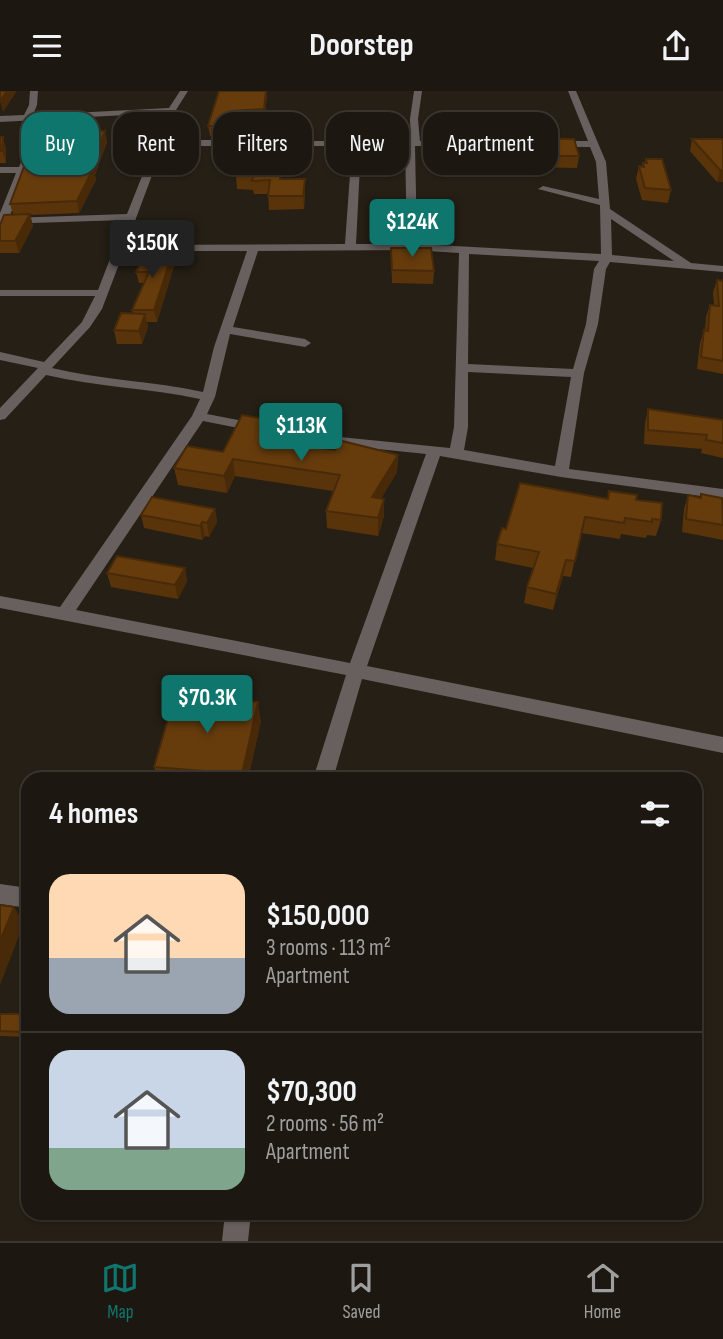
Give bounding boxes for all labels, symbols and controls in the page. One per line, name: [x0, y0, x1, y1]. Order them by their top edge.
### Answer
text: Doorstep: [309, 26, 414, 65]
icon: menu: [28, 27, 66, 65]
icon: share: [657, 27, 695, 65]
chip: Buy: [21, 112, 99, 175]
chip: Rent: [113, 112, 199, 175]
chip: Filters: [213, 112, 312, 175]
chip: New: [326, 112, 409, 175]
chip: Apartment: [423, 112, 558, 175]
pin: $124K: [363, 199, 461, 259]
text: $124K: [385, 208, 439, 236]
pin: $150K: [103, 221, 201, 280]
text: $150K: [125, 229, 179, 257]
pin: $113K: [252, 403, 350, 463]
text: $113K: [275, 412, 327, 440]
pin: $70.3K: [150, 675, 264, 735]
text: $70.3K: [177, 684, 237, 712]
icon: filters: [636, 795, 674, 833]
text: 4 homes: [49, 796, 138, 832]
text: $150,000: [266, 898, 370, 934]
icon: home: [105, 902, 189, 986]
text: 3 rooms · 113 m²: [266, 934, 391, 962]
text: Apartment: [266, 962, 350, 990]
text: $70,300: [266, 1074, 357, 1110]
icon: home: [105, 1078, 189, 1162]
text: 2 rooms · 56 m²: [266, 1110, 384, 1138]
text: Apartment: [266, 1138, 350, 1166]
tab: Map: [101, 1259, 139, 1324]
tab: Saved: [342, 1259, 381, 1324]
tab: Home: [584, 1259, 622, 1324]

